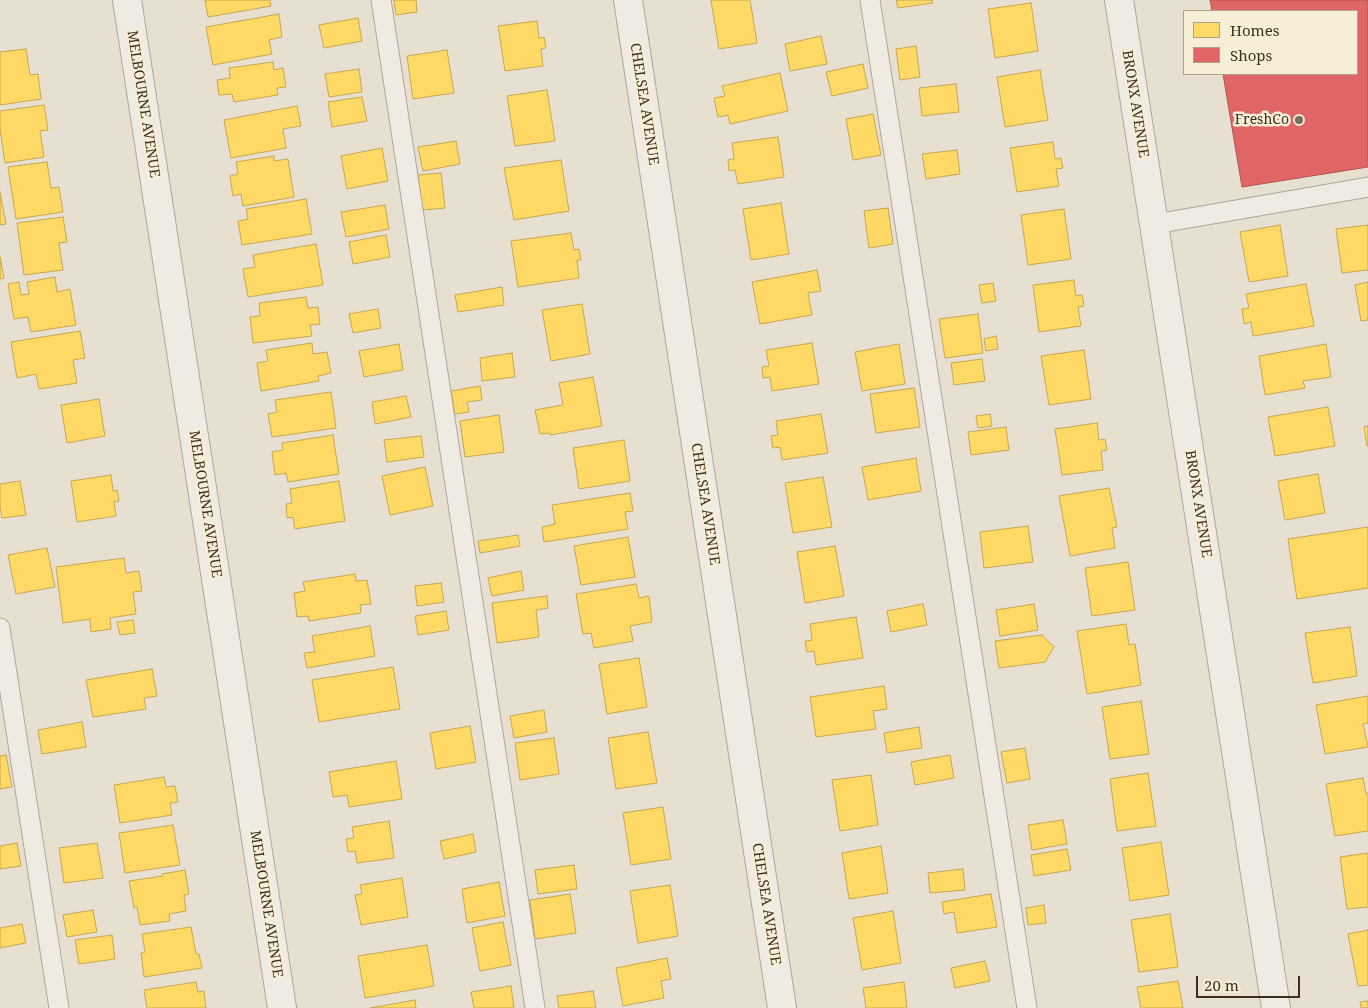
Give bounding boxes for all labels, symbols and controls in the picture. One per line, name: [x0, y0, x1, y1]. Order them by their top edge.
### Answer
legend: [1183, 10, 1358, 75]
text: Homes: [1230, 20, 1280, 40]
street label: MELBOURNE AVENUE: [123, 29, 163, 179]
street label: CHELSEA AVENUE: [626, 42, 662, 166]
text: Shops: [1230, 45, 1272, 65]
street label: BRONX AVENUE: [1118, 49, 1152, 159]
place label: FreshCo: [1235, 112, 1289, 128]
marker: FreshCo: [1293, 114, 1305, 126]
street label: MELBOURNE AVENUE: [185, 429, 225, 579]
street label: CHELSEA AVENUE: [687, 442, 723, 566]
street label: BRONX AVENUE: [1181, 449, 1215, 559]
street label: MELBOURNE AVENUE: [246, 829, 286, 979]
street label: CHELSEA AVENUE: [748, 842, 784, 966]
scale bar: [1198, 966, 1302, 998]
text: 20 m: [1204, 975, 1239, 995]

